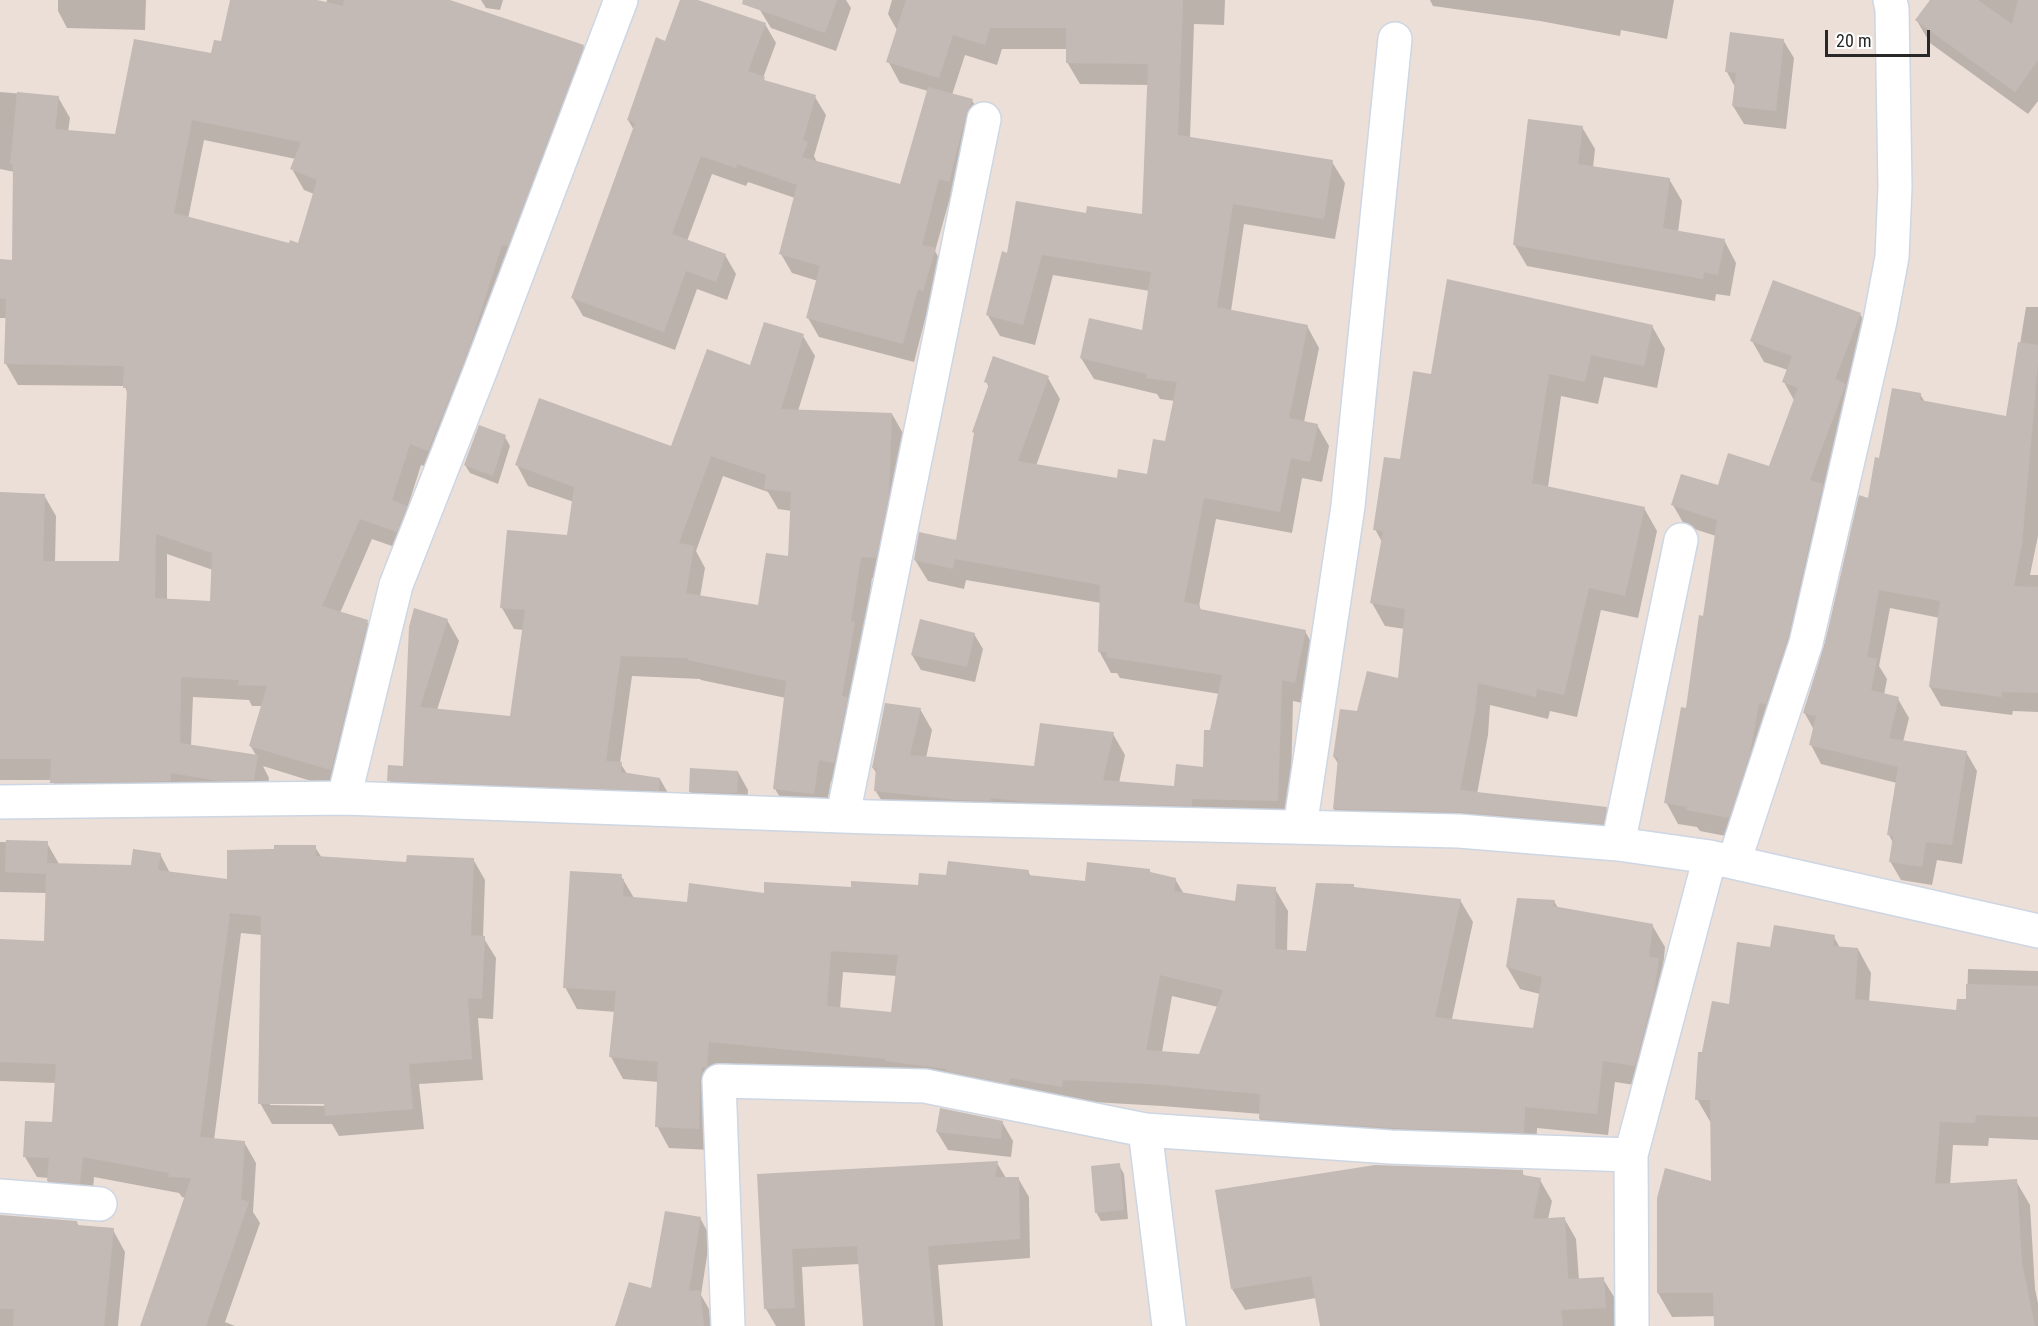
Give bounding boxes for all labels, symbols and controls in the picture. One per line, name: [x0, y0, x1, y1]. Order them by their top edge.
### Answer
scale bar: [1828, 18, 1933, 56]
text: 20 m: [1836, 30, 1871, 51]

